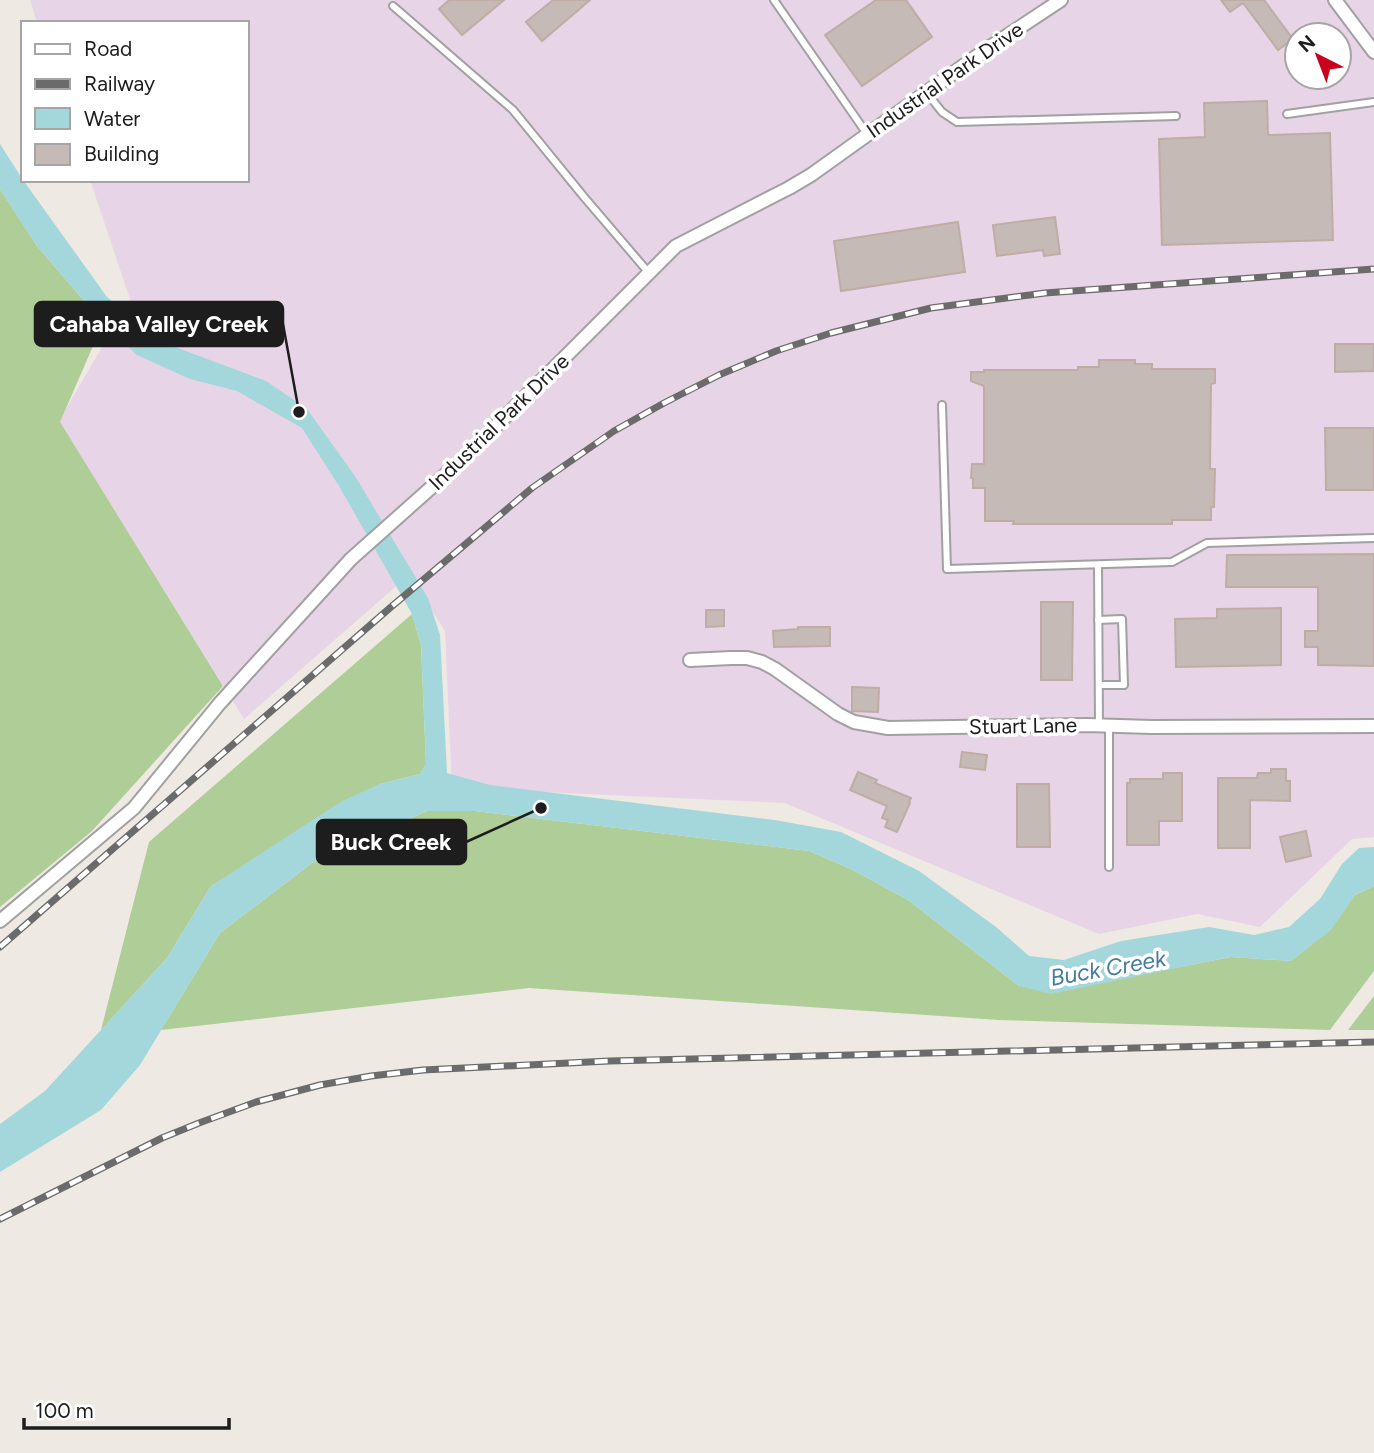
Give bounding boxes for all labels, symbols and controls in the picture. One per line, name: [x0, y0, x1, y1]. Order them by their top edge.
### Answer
street label: Industrial Park Drive: [862, 16, 1028, 143]
legend: [21, 21, 248, 182]
north arrow: [1283, 21, 1353, 91]
text: N: [1294, 30, 1320, 57]
text: Road: [84, 36, 132, 61]
text: Railway: [84, 71, 155, 96]
text: Water: [84, 106, 140, 131]
text: Building: [84, 141, 159, 166]
callout: Cahaba Valley Creek: [35, 302, 283, 346]
text: Cahaba Valley Creek: [49, 310, 269, 338]
street label: Industrial Park Drive: [423, 348, 574, 495]
street label: Stuart Lane: [969, 712, 1077, 739]
callout: Buck Creek: [317, 820, 466, 864]
text: Buck Creek: [331, 828, 452, 856]
water label: Buck Creek: [1048, 944, 1169, 992]
scale bar: [24, 1386, 229, 1430]
text: 100 m: [35, 1398, 94, 1423]

